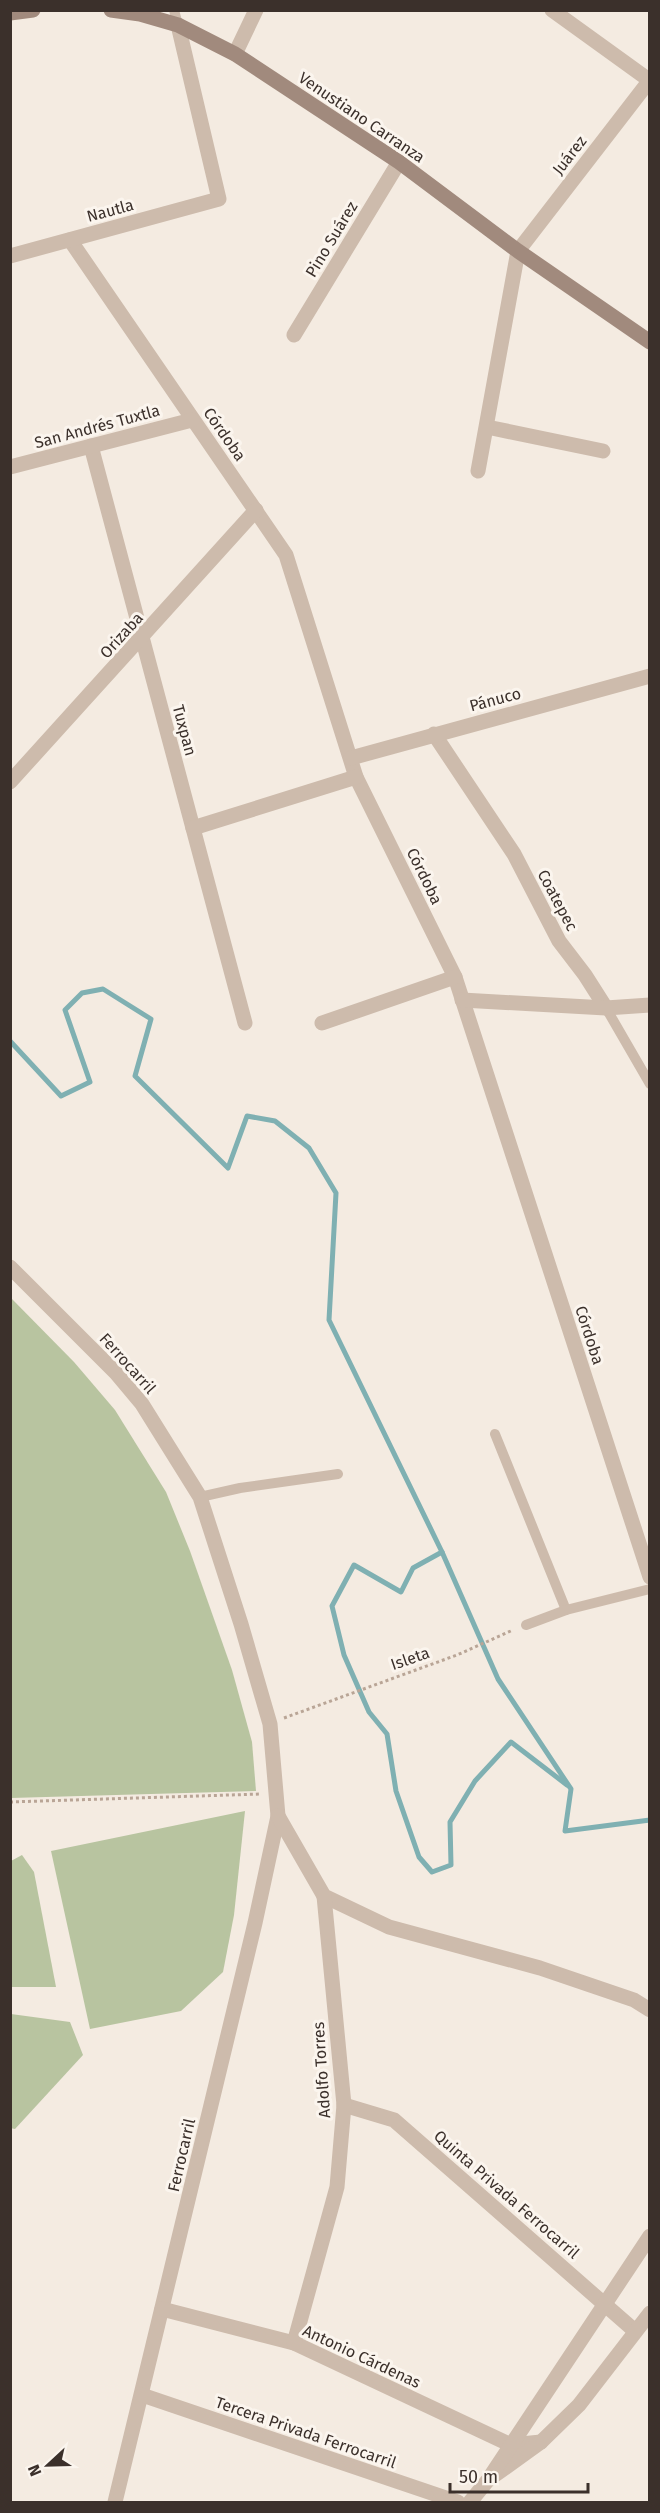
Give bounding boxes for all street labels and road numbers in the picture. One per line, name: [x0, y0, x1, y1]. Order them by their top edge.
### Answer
street label: Venustiano Carranza: [295, 68, 428, 167]
street label: Juárez: [548, 132, 590, 179]
street label: Nautla: [85, 195, 136, 226]
street label: Pino Suárez: [301, 198, 361, 280]
street label: San Andrés Tuxtla: [32, 401, 162, 452]
street label: Córdoba: [199, 404, 250, 465]
street label: Orizaba: [96, 608, 147, 662]
street label: Pánuco: [467, 684, 523, 715]
street label: Tuxpan: [169, 702, 200, 758]
street label: Córdoba: [403, 845, 446, 908]
street label: Coatepec: [534, 866, 582, 934]
street label: Córdoba: [571, 1303, 608, 1367]
street label: Ferrocarril: [95, 1329, 160, 1398]
street label: Isleta: [388, 1643, 432, 1674]
street label: Adolfo Torres: [309, 2021, 334, 2119]
street label: Ferrocarril: [164, 2116, 199, 2194]
street label: Quinta Privada Ferrocarril: [430, 2126, 583, 2263]
street label: Antonio Cárdenas: [300, 2321, 424, 2392]
street label: Tercera Privada Ferrocarril: [213, 2393, 399, 2472]

